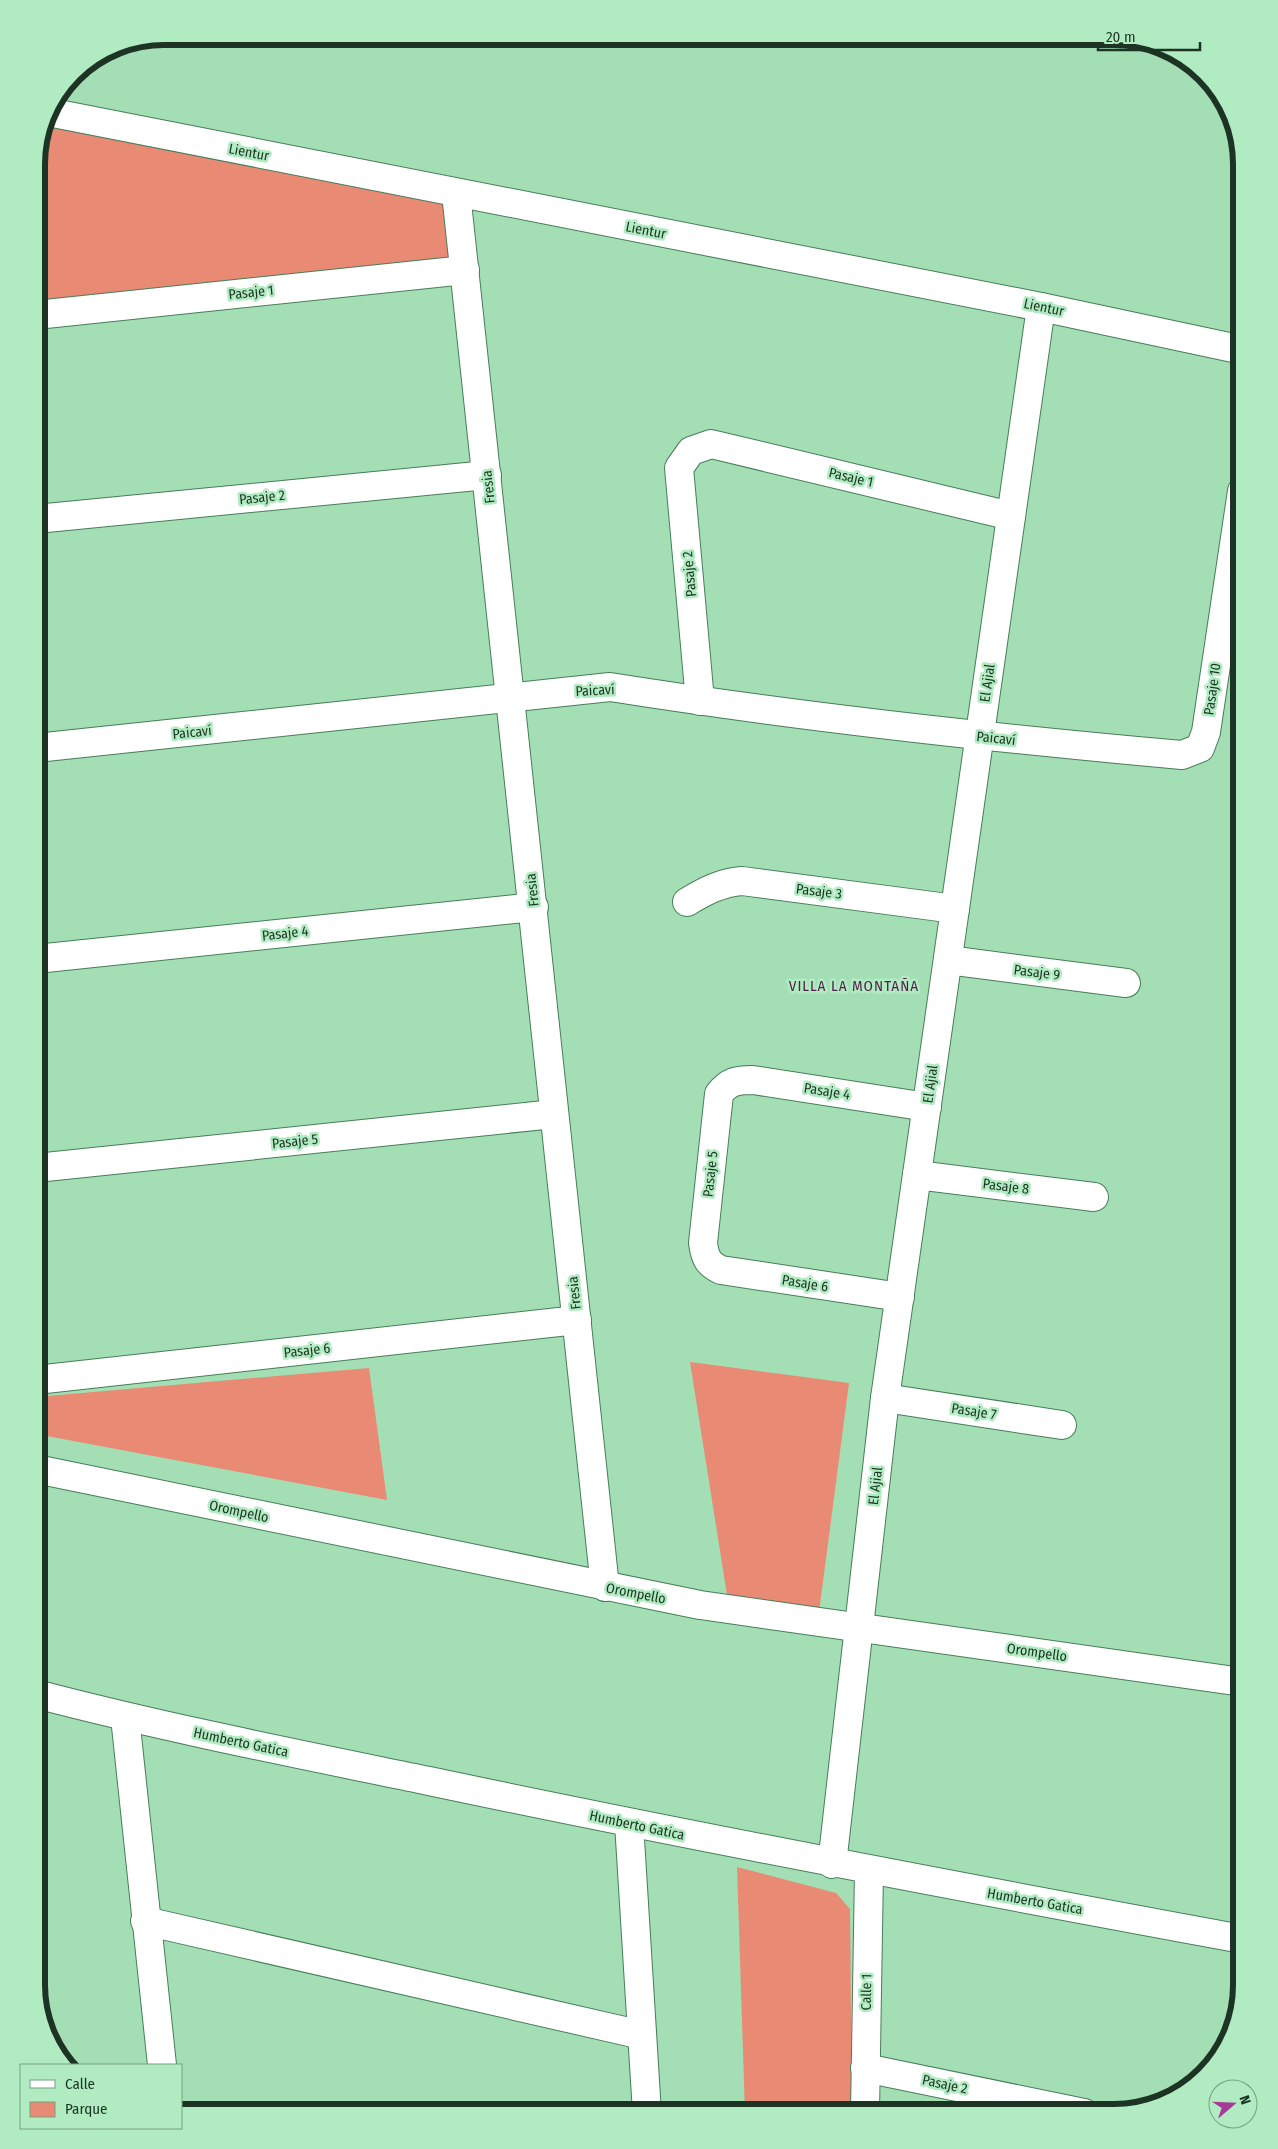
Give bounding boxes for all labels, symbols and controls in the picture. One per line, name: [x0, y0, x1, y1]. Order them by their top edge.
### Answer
scale bar: [1098, 20, 1200, 52]
text: 20 m: [1106, 28, 1136, 46]
street label: Lientur: [227, 140, 271, 165]
street label: Lientur: [624, 218, 668, 243]
street label: Pasaje 1: [228, 282, 274, 303]
street label: Lientur: [1022, 295, 1066, 320]
street label: Pasaje 1: [827, 464, 875, 491]
street label: Fresia: [478, 469, 499, 504]
street label: Pasaje 2: [238, 487, 286, 508]
street label: Pasaje 2: [679, 550, 700, 598]
street label: Pasaje 10: [1200, 662, 1225, 716]
street label: El Ajial: [976, 663, 999, 703]
street label: Paicaví: [575, 681, 616, 700]
street label: Paicaví: [172, 722, 213, 743]
street label: Paicaví: [976, 728, 1017, 749]
street label: Fresia: [522, 872, 543, 907]
street label: Pasaje 3: [795, 880, 843, 903]
street label: Pasaje 4: [261, 923, 309, 944]
street label: Pasaje 9: [1013, 961, 1061, 984]
district label: VILLA LA MONTAÑA: [789, 977, 919, 995]
street label: El Ajial: [919, 1064, 942, 1104]
street label: Pasaje 4: [803, 1079, 851, 1104]
street label: Pasaje 5: [271, 1131, 319, 1152]
street label: Pasaje 5: [700, 1150, 721, 1198]
street label: Pasaje 8: [982, 1175, 1030, 1198]
street label: Pasaje 6: [781, 1271, 829, 1296]
street label: Fresia: [564, 1275, 585, 1310]
street label: Pasaje 6: [283, 1340, 331, 1361]
street label: Pasaje 7: [950, 1400, 998, 1423]
street label: El Ajial: [865, 1466, 886, 1506]
street label: Orompello: [208, 1497, 270, 1526]
street label: Orompello: [605, 1579, 667, 1608]
street label: Orompello: [1006, 1640, 1068, 1665]
street label: Humberto Gatica: [192, 1724, 290, 1761]
street label: Humberto Gatica: [588, 1807, 686, 1844]
street label: Humberto Gatica: [986, 1885, 1084, 1918]
street label: Calle 1: [858, 1974, 875, 2010]
legend: [20, 2064, 182, 2129]
street label: Pasaje 2: [921, 2071, 969, 2098]
text: Calle: [65, 2075, 95, 2093]
north arrow: [1208, 2079, 1258, 2129]
text: N: [1235, 2093, 1254, 2107]
text: Parque: [65, 2100, 108, 2118]

